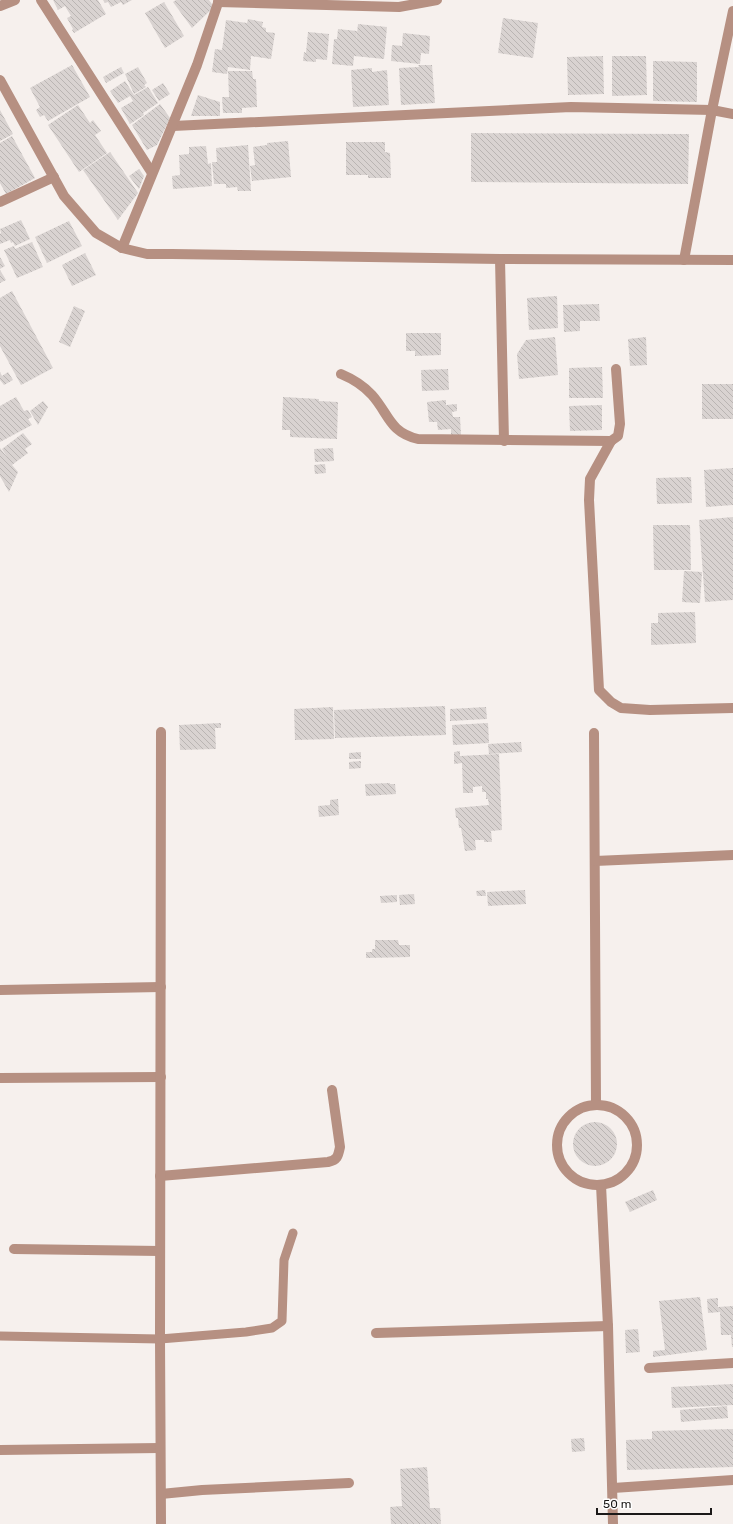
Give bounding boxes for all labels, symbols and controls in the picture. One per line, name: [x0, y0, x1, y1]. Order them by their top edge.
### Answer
scale bar: [597, 1490, 711, 1516]
text: 50 m: [603, 1497, 631, 1511]

